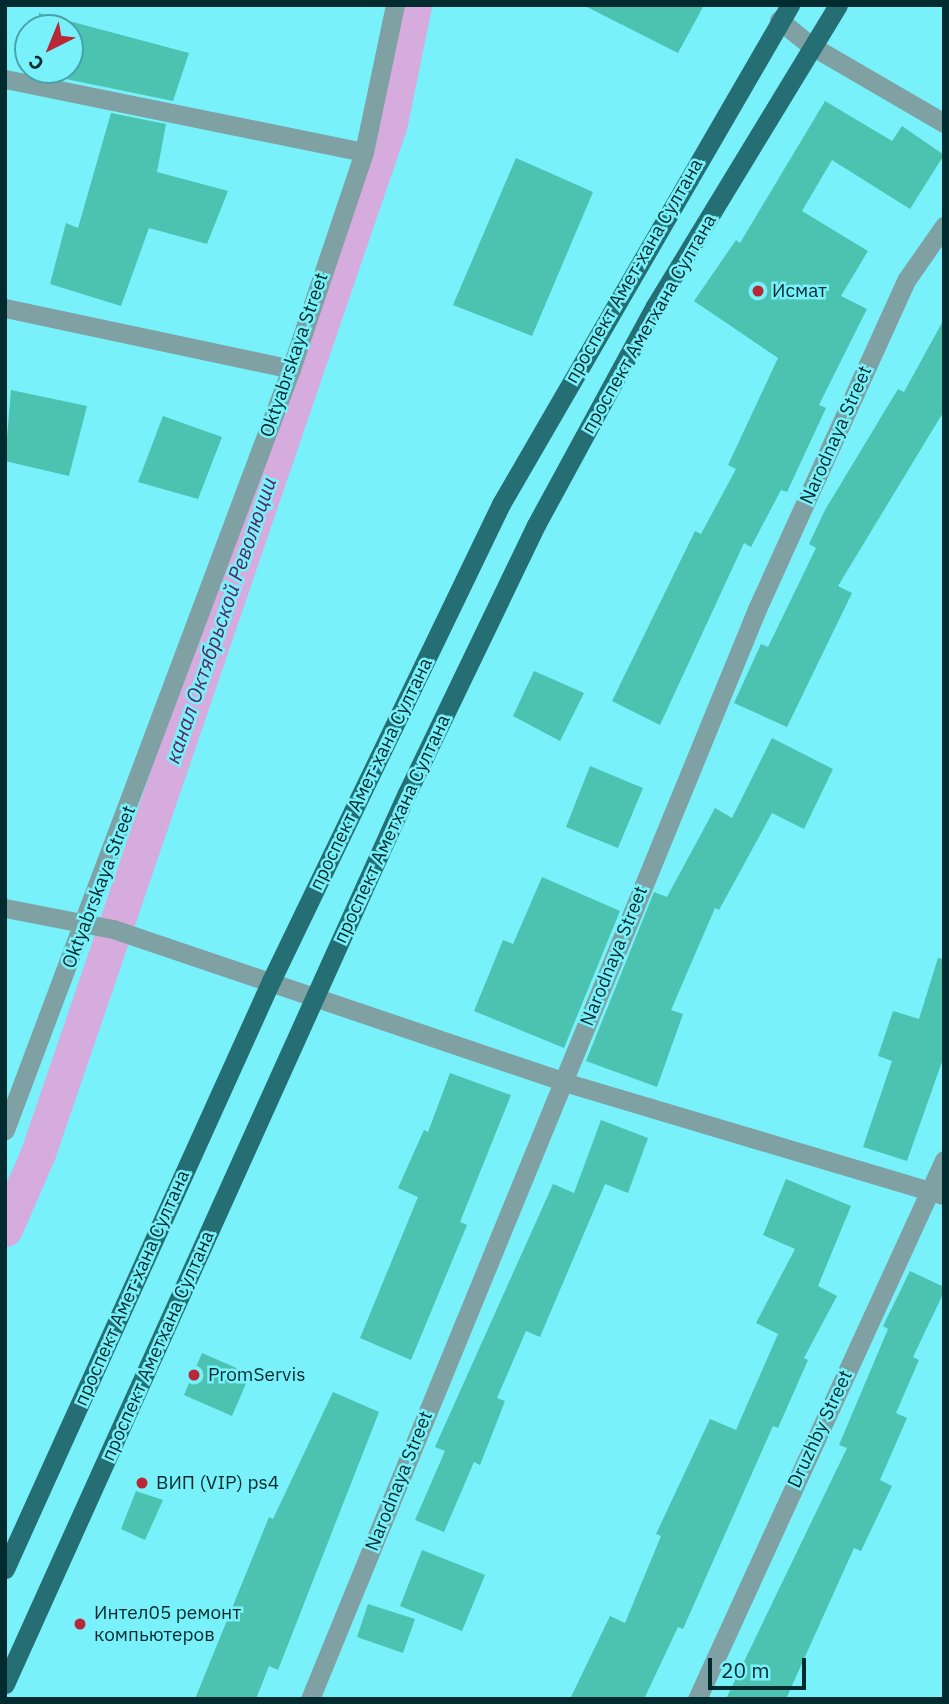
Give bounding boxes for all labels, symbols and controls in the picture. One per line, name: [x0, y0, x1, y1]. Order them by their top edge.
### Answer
north arrow: [14, 14, 84, 84]
text: С: [23, 50, 49, 76]
street label: проспект Амет-хана Султана: [560, 155, 708, 387]
street label: проспект Аметхана Султана: [577, 210, 721, 438]
street label: Oktyabrskaya Street: [255, 270, 333, 440]
place label: Исмат: [772, 280, 827, 302]
marker: Исмат: [750, 283, 766, 299]
street label: Narodnaya Street: [795, 362, 877, 508]
water label: канал Октябрьской Революции: [159, 474, 281, 766]
street label: проспект Амет-хана Султана: [305, 654, 437, 894]
street label: проспект Аметхана Султана: [329, 711, 455, 947]
street label: Oktyabrskaya Street: [57, 802, 141, 972]
street label: Narodnaya Street: [576, 883, 652, 1029]
street label: проспект Амет-хана Султана: [70, 1167, 194, 1409]
street label: проспект Аметхана Султана: [97, 1227, 219, 1465]
place label: PromServis: [208, 1364, 305, 1386]
marker: PromServis: [186, 1367, 202, 1383]
street label: Druzhby Street: [783, 1367, 857, 1491]
street label: Narodnaya Street: [361, 1408, 437, 1554]
place label: ВИП (VIP) ps4: [156, 1472, 279, 1494]
marker: ВИП (VIP) ps4: [134, 1475, 150, 1491]
place label: Интел05 ремонт компьютеров: [94, 1602, 241, 1646]
marker: Интел05 ремонт компьютеров: [72, 1616, 88, 1632]
scale bar: [711, 1644, 809, 1688]
text: 20 m: [721, 1656, 770, 1684]

